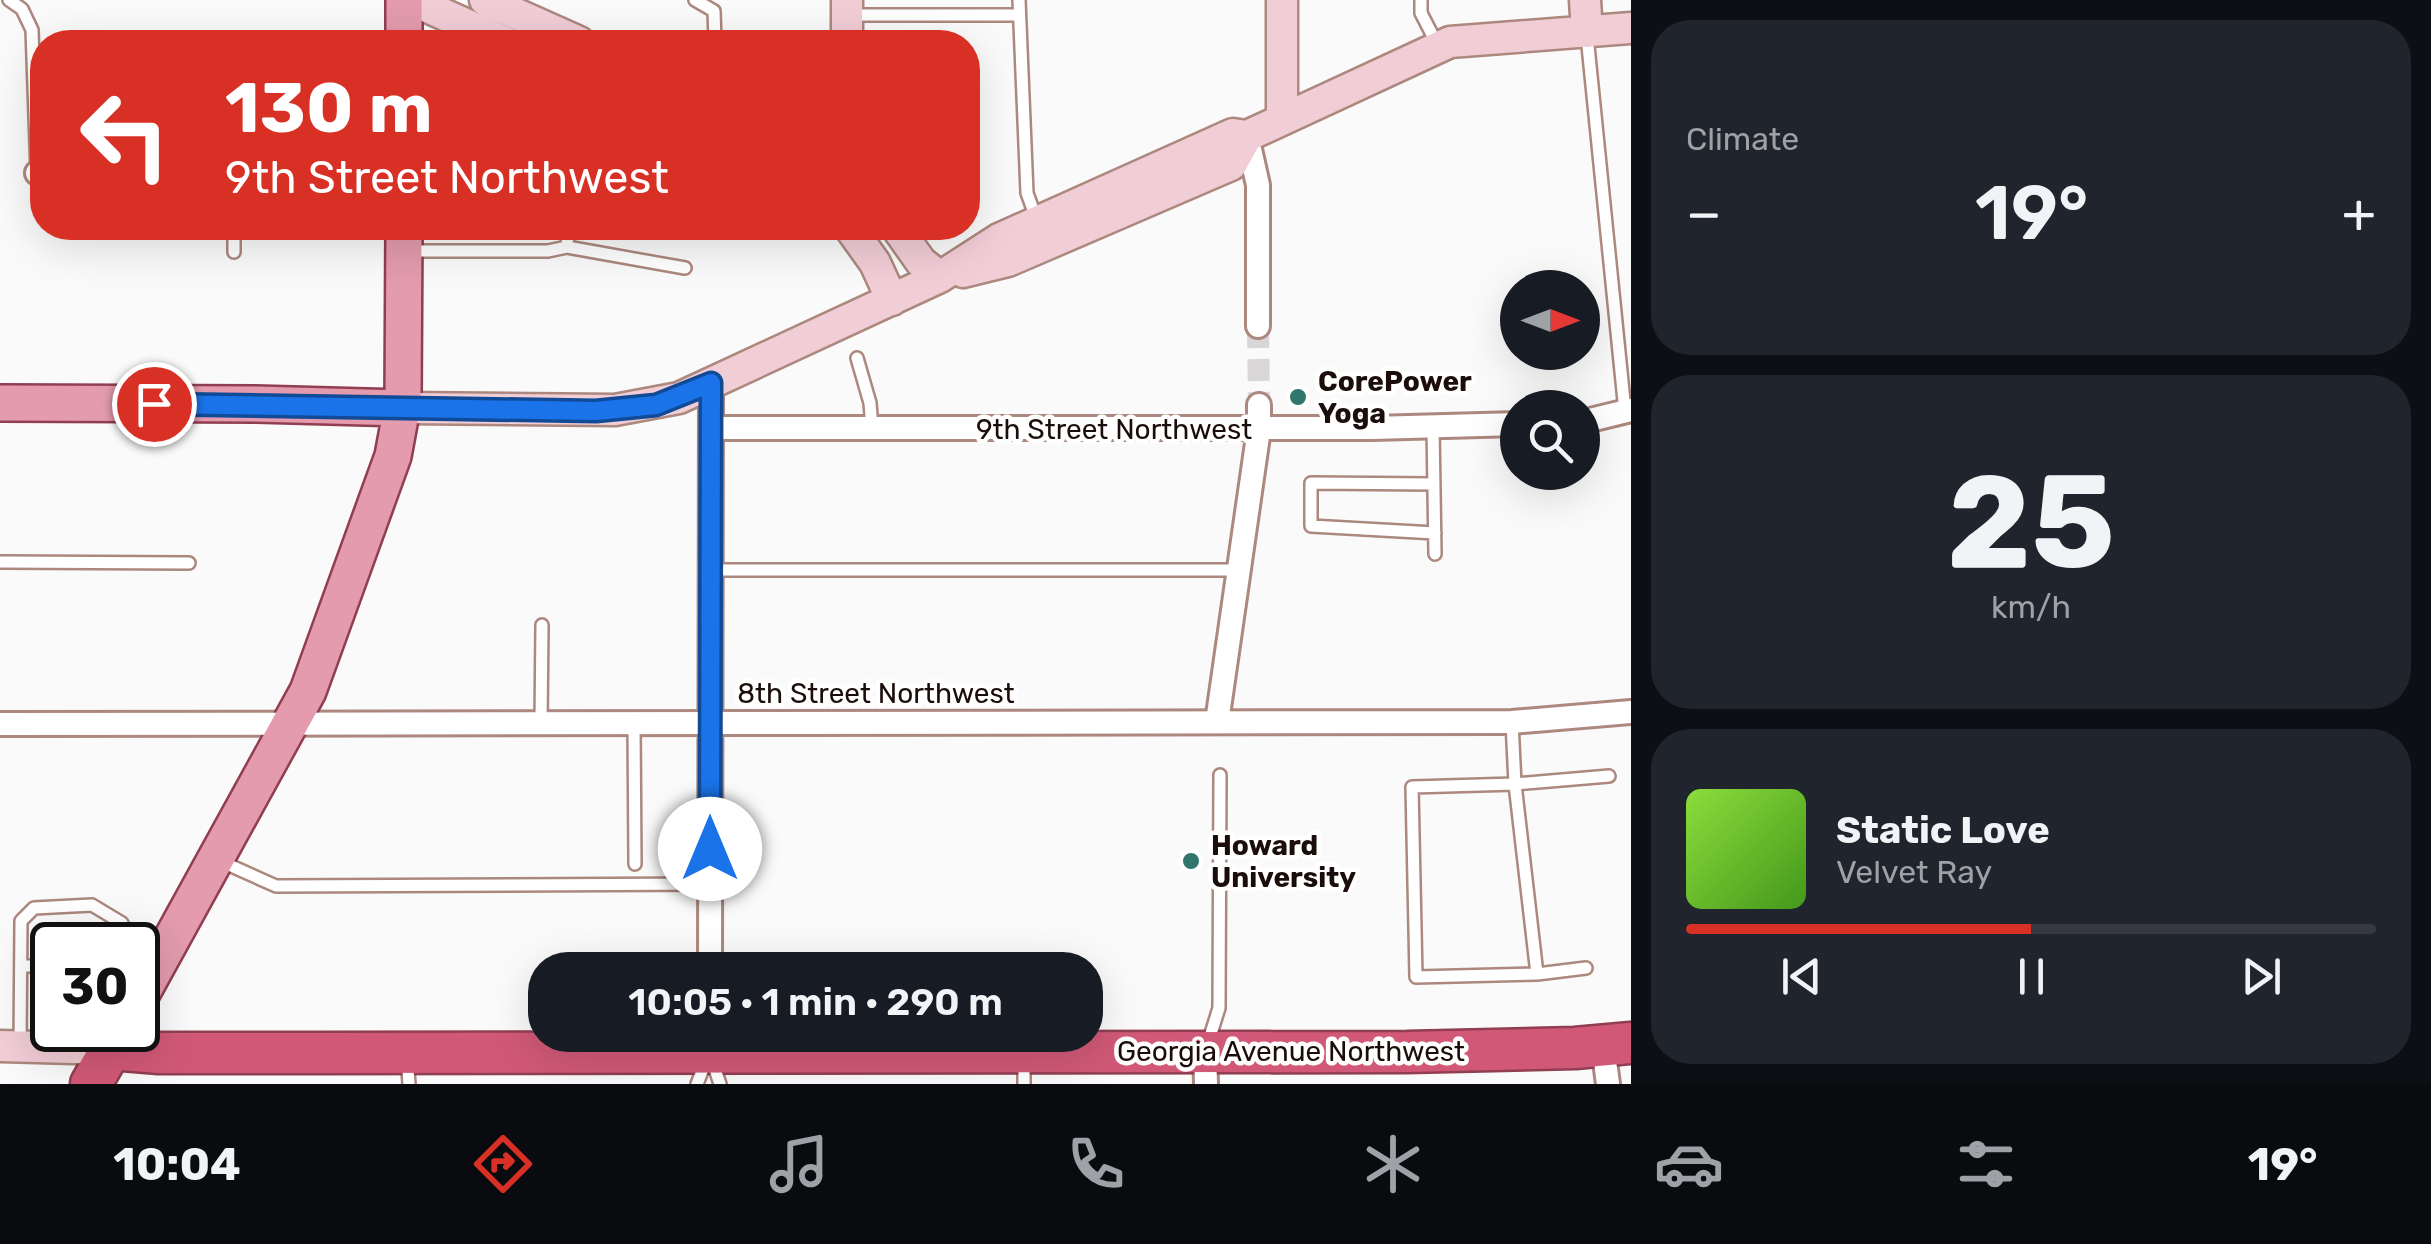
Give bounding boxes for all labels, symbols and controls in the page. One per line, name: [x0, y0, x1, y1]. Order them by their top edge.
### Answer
text: 130 m: [225, 67, 433, 150]
icon: left: [60, 70, 190, 200]
text: Climate: [1686, 120, 1799, 158]
text: 9th Street Northwest: [225, 151, 669, 204]
text: 19°: [1975, 169, 2088, 258]
text: −: [1686, 181, 1722, 246]
text: +: [2342, 181, 2376, 246]
north arrow: [1500, 270, 1600, 370]
map controls: [1500, 270, 1600, 490]
pin: [112, 362, 197, 447]
place label: CorePower Yoga: [1318, 365, 1472, 430]
icon: arrive: [127, 377, 182, 432]
marker: CorePower Yoga: [1287, 386, 1309, 408]
button: search: [1500, 390, 1600, 490]
street label: 9th Street Northwest: [976, 413, 1252, 446]
text: 25: [1947, 445, 2115, 600]
text: km/h: [1991, 588, 2071, 626]
street label: 8th Street Northwest: [737, 677, 1015, 710]
position arrow: [658, 797, 762, 901]
text: Static Love: [1836, 807, 2050, 853]
place label: Howard University: [1211, 829, 1356, 894]
marker: Howard University: [1180, 850, 1202, 872]
text: Velvet Ray: [1836, 853, 1992, 891]
speed limit sign: 30: [30, 922, 160, 1052]
icon: previous: [1774, 949, 1829, 1004]
icon: pause: [2004, 949, 2059, 1004]
icon: next: [2234, 949, 2289, 1004]
text: 10:05 · 1 min · 290 m: [628, 979, 1003, 1025]
street label: Georgia Avenue Northwest: [1117, 1035, 1465, 1068]
icon: directions: [468, 1129, 538, 1199]
icon: music: [764, 1129, 834, 1199]
icon: phone: [1061, 1129, 1131, 1199]
icon: climate: [1358, 1129, 1428, 1199]
icon: car: [1654, 1129, 1724, 1199]
icon: filters: [1951, 1129, 2021, 1199]
text: 10:04: [113, 1138, 241, 1191]
text: 19°: [2248, 1138, 2318, 1191]

